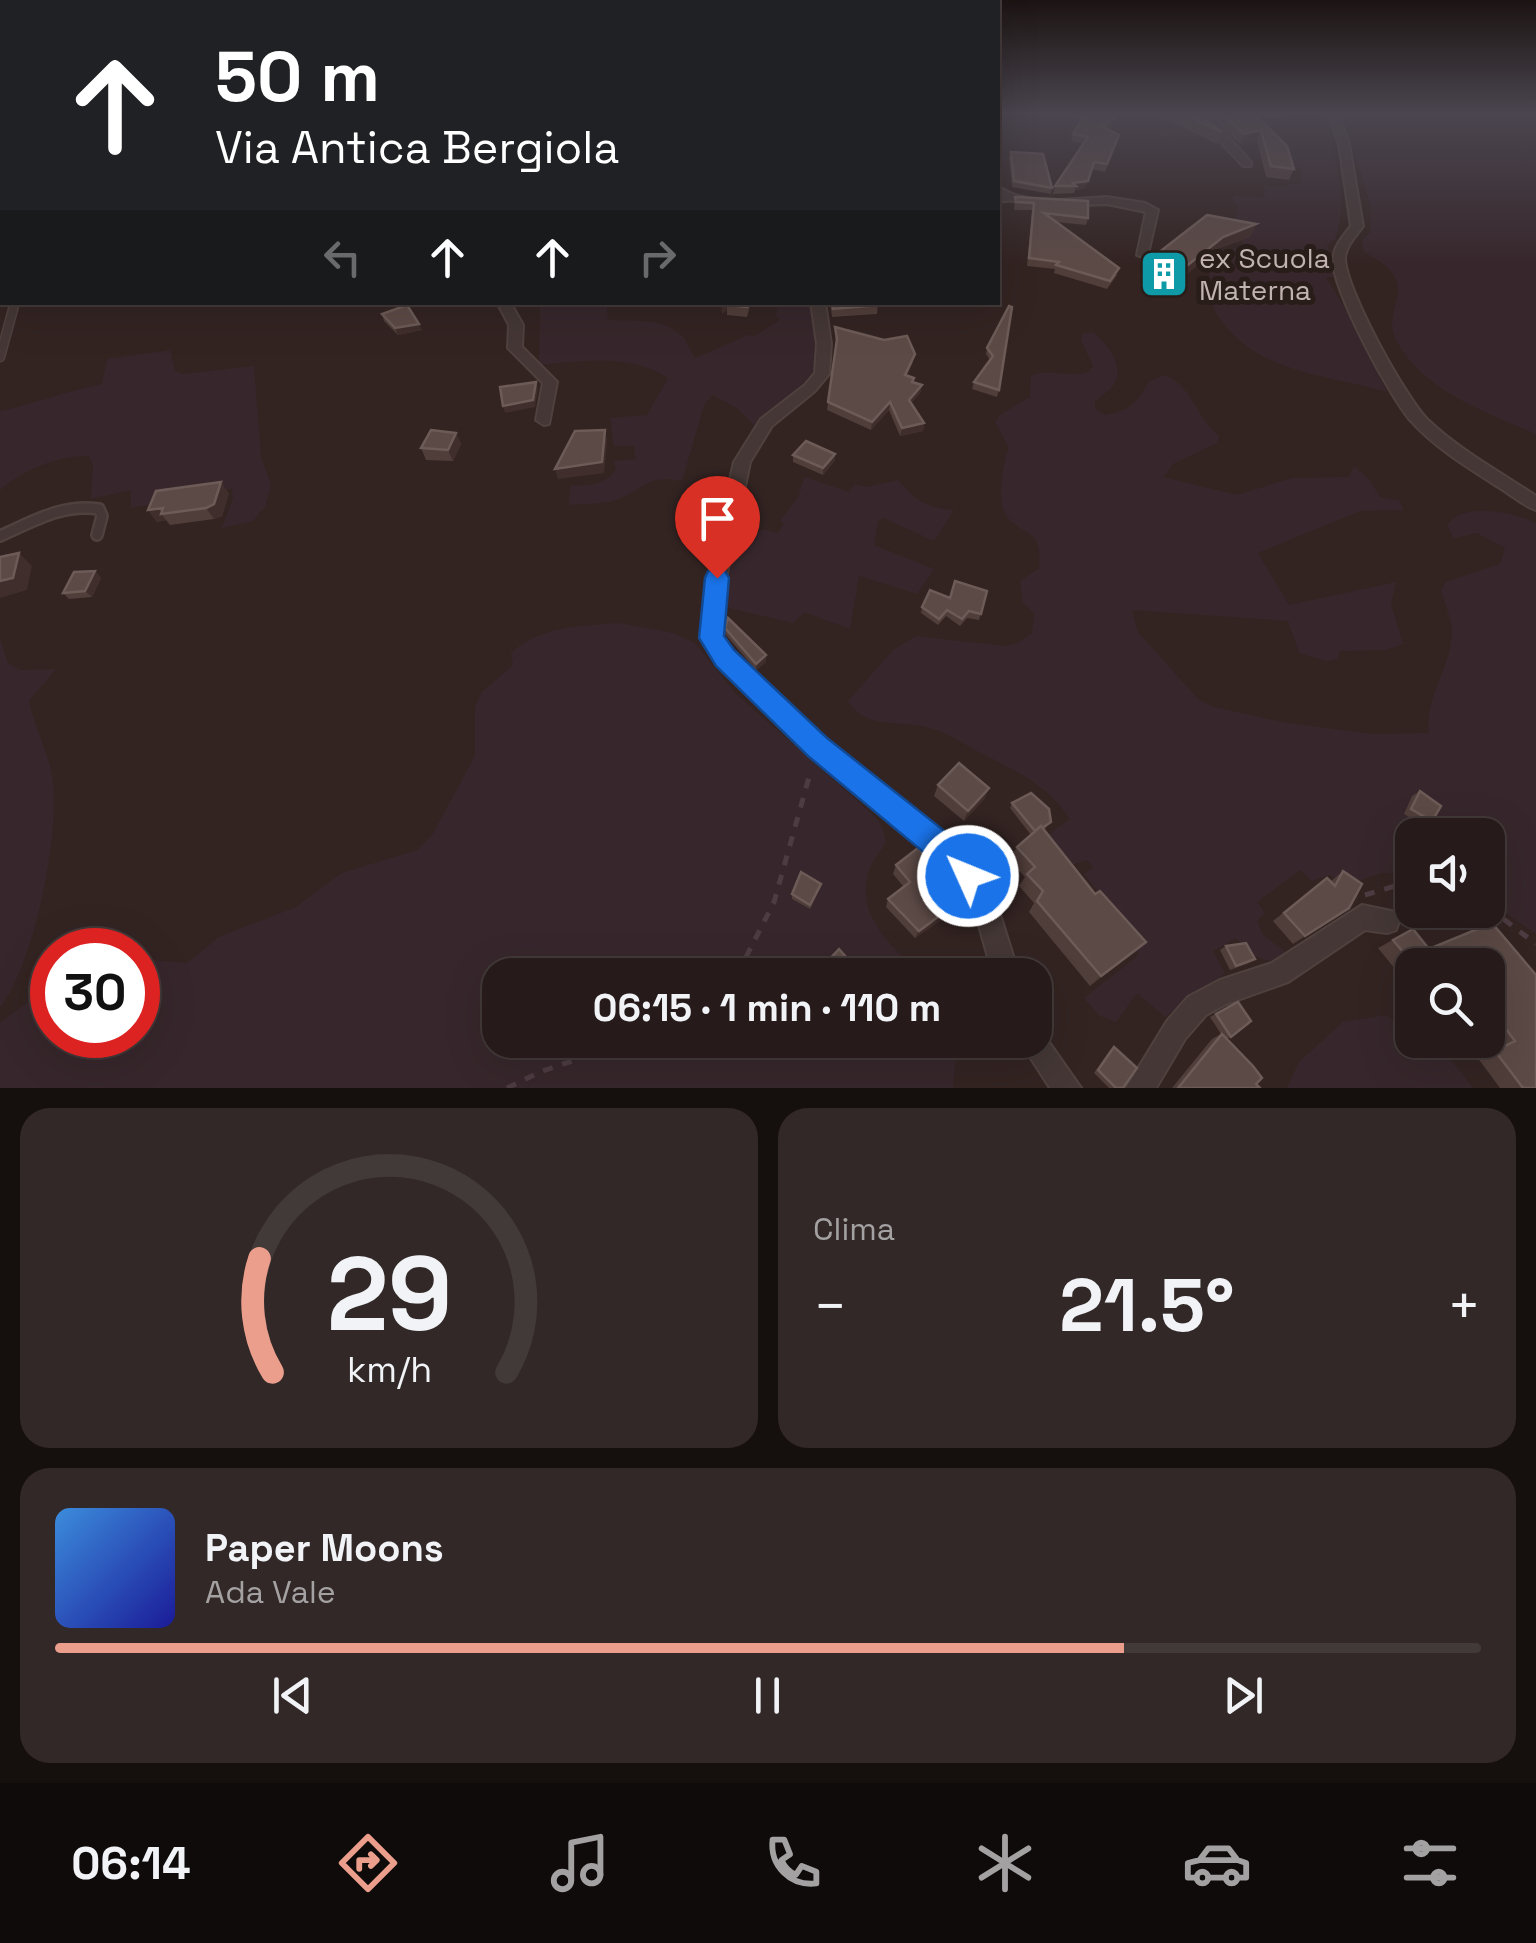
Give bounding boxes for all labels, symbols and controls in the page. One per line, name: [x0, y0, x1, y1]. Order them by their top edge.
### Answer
text: 50 m: [215, 32, 380, 121]
icon: ahead: [50, 40, 180, 170]
text: Via Antica Bergiola: [215, 119, 619, 176]
icon: left: [315, 230, 370, 285]
icon: ahead: [420, 230, 475, 285]
icon: ahead: [525, 230, 580, 285]
icon: right: [630, 230, 685, 285]
place label: ex Scuola Materna: [1199, 240, 1330, 308]
building icon: ex Scuola Materna: [1138, 248, 1190, 300]
pin: [675, 476, 760, 579]
icon: arrive: [690, 491, 745, 546]
map controls: [1395, 818, 1505, 1058]
button: sound: [1395, 818, 1505, 928]
position arrow: [916, 824, 1020, 928]
speed limit sign: 30: [30, 928, 160, 1058]
button: search: [1395, 948, 1505, 1058]
text: 06:15 · 1 min · 110 m: [593, 984, 941, 1032]
text: Clima: [813, 1209, 895, 1249]
text: 29: [326, 1228, 452, 1360]
text: 21.5°: [1059, 1257, 1235, 1353]
text: −: [813, 1271, 847, 1341]
text: +: [1447, 1271, 1481, 1341]
text: km/h: [346, 1347, 432, 1392]
text: Paper Moons: [205, 1524, 444, 1572]
text: Ada Vale: [205, 1572, 336, 1612]
icon: previous: [265, 1668, 320, 1723]
icon: pause: [740, 1668, 795, 1723]
icon: next: [1216, 1668, 1271, 1723]
icon: directions: [333, 1828, 403, 1898]
icon: music: [545, 1828, 615, 1898]
icon: phone: [758, 1828, 828, 1898]
icon: climate: [970, 1828, 1040, 1898]
icon: car: [1182, 1828, 1252, 1898]
icon: filters: [1395, 1828, 1465, 1898]
text: 06:14: [71, 1835, 191, 1892]

